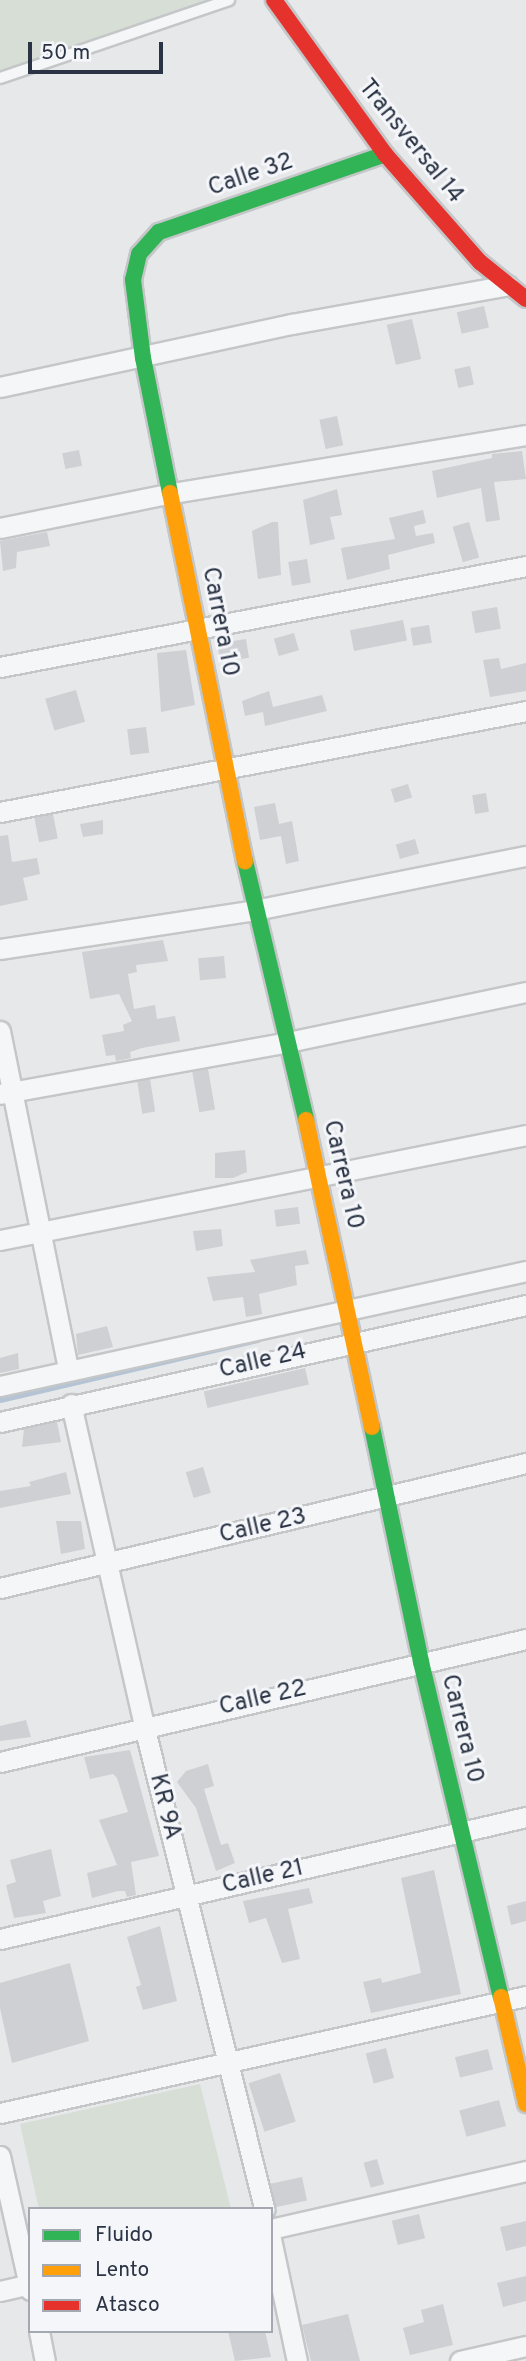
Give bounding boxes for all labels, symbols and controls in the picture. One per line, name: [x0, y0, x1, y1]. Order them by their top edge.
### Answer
scale bar: [32, 28, 166, 72]
text: 50 m: [41, 40, 90, 67]
street label: Transversal 14: [351, 74, 469, 210]
street label: Calle 32: [205, 148, 297, 204]
street label: Carrera 10: [194, 565, 244, 679]
street label: Carrera 10: [315, 1118, 369, 1232]
street label: Calle 24: [217, 1338, 309, 1386]
street label: Calle 23: [217, 1503, 309, 1551]
street label: Carrera 10: [434, 1672, 488, 1786]
street label: Calle 22: [217, 1675, 309, 1723]
street label: KR 9A: [142, 1771, 186, 1843]
street label: Calle 21: [219, 1855, 307, 1901]
legend: [28, 2207, 273, 2333]
text: Fluido: [95, 2222, 153, 2249]
text: Lento: [95, 2257, 149, 2284]
text: Atasco: [95, 2292, 160, 2319]

